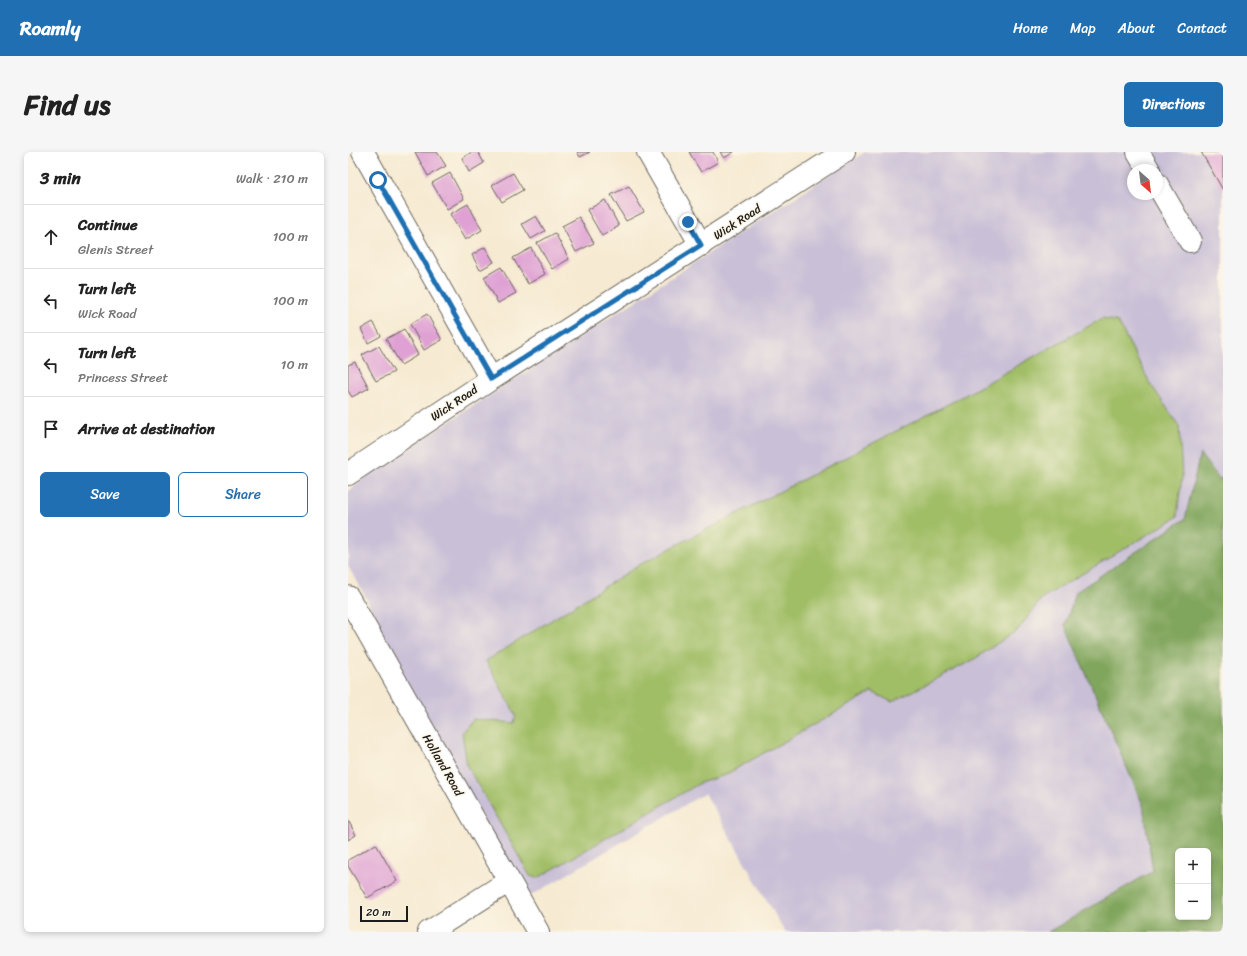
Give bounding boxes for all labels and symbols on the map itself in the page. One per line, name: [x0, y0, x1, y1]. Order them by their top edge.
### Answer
north arrow: [1127, 164, 1163, 200]
route start: [369, 171, 387, 189]
street label: Wick Road: [708, 198, 766, 246]
route end: [679, 213, 697, 231]
street label: Wick Road: [426, 378, 483, 427]
street label: Holland Road: [416, 730, 470, 801]
scale bar: [360, 904, 408, 923]

